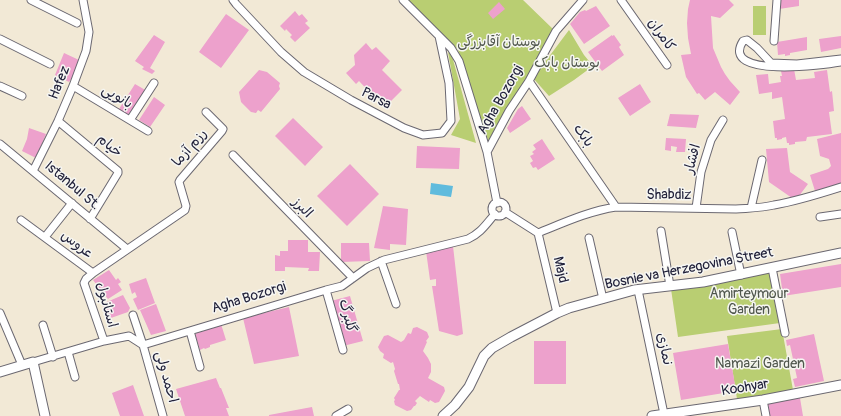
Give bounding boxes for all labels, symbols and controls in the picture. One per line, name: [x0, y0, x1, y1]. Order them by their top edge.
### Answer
street label: کامران: [644, 15, 678, 55]
park label: بوستان آقابزرگی: [457, 34, 541, 50]
park label: بوستان بابک: [534, 55, 600, 71]
street label: Agha Bozorgi: [474, 62, 528, 138]
street label: Hafez: [46, 64, 74, 102]
street label: بانویی: [99, 81, 135, 113]
street label: Parsa: [358, 84, 394, 114]
street label: بابک: [569, 121, 597, 151]
street label: رزم آزما: [169, 126, 211, 170]
street label: خیام: [93, 131, 125, 161]
street label: افشار: [681, 142, 705, 176]
street label: Istanbul St.: [41, 158, 103, 214]
street label: Shabdiz: [647, 187, 691, 203]
street label: البرز: [288, 194, 316, 222]
street label: عروس: [57, 227, 97, 263]
street label: Bosnie va Herzegovina Street: [603, 244, 775, 294]
street label: Majd: [549, 255, 571, 285]
street label: Agha Bozorgi: [210, 279, 288, 317]
street label: استانبول: [91, 280, 121, 330]
park label: Amirteymour Garden: [709, 286, 789, 318]
street label: گلبرگ: [335, 297, 359, 335]
street label: نمازی: [652, 331, 676, 367]
street label: احمد ولی: [151, 349, 181, 405]
park label: Namazi Garden: [715, 356, 805, 372]
street label: Koohyar: [720, 376, 770, 400]

